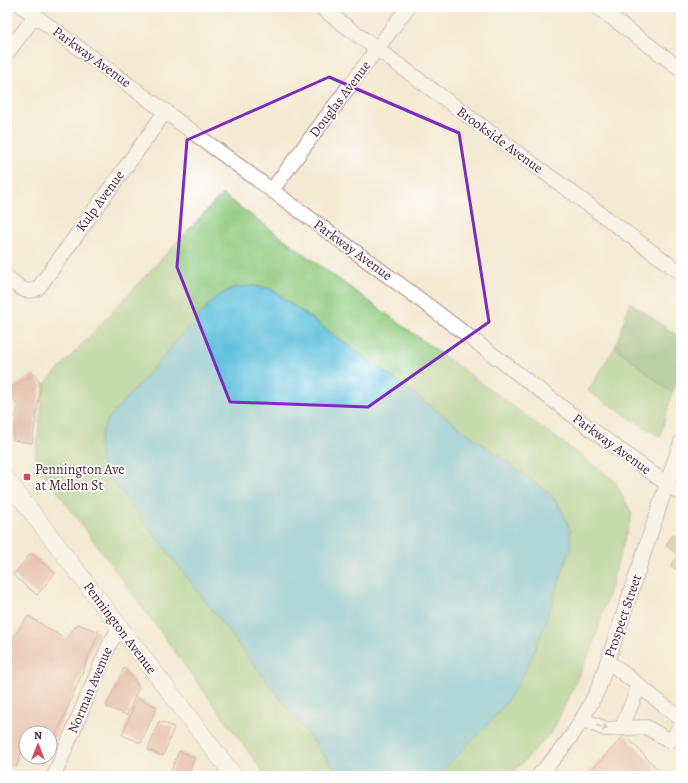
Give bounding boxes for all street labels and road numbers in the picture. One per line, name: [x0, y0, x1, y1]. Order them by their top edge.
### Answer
street label: Parkway Avenue: [49, 22, 135, 92]
street label: Douglas Avenue: [305, 57, 375, 141]
street label: Brookside Avenue: [453, 102, 547, 178]
street label: Kulp Avenue: [71, 167, 129, 235]
street label: Parkway Avenue: [310, 215, 396, 285]
street label: Parkway Avenue: [569, 409, 655, 479]
street label: Prospect Street: [600, 572, 646, 660]
street label: Pennington Avenue: [79, 578, 161, 678]
street label: Norman Avenue: [63, 644, 117, 736]

